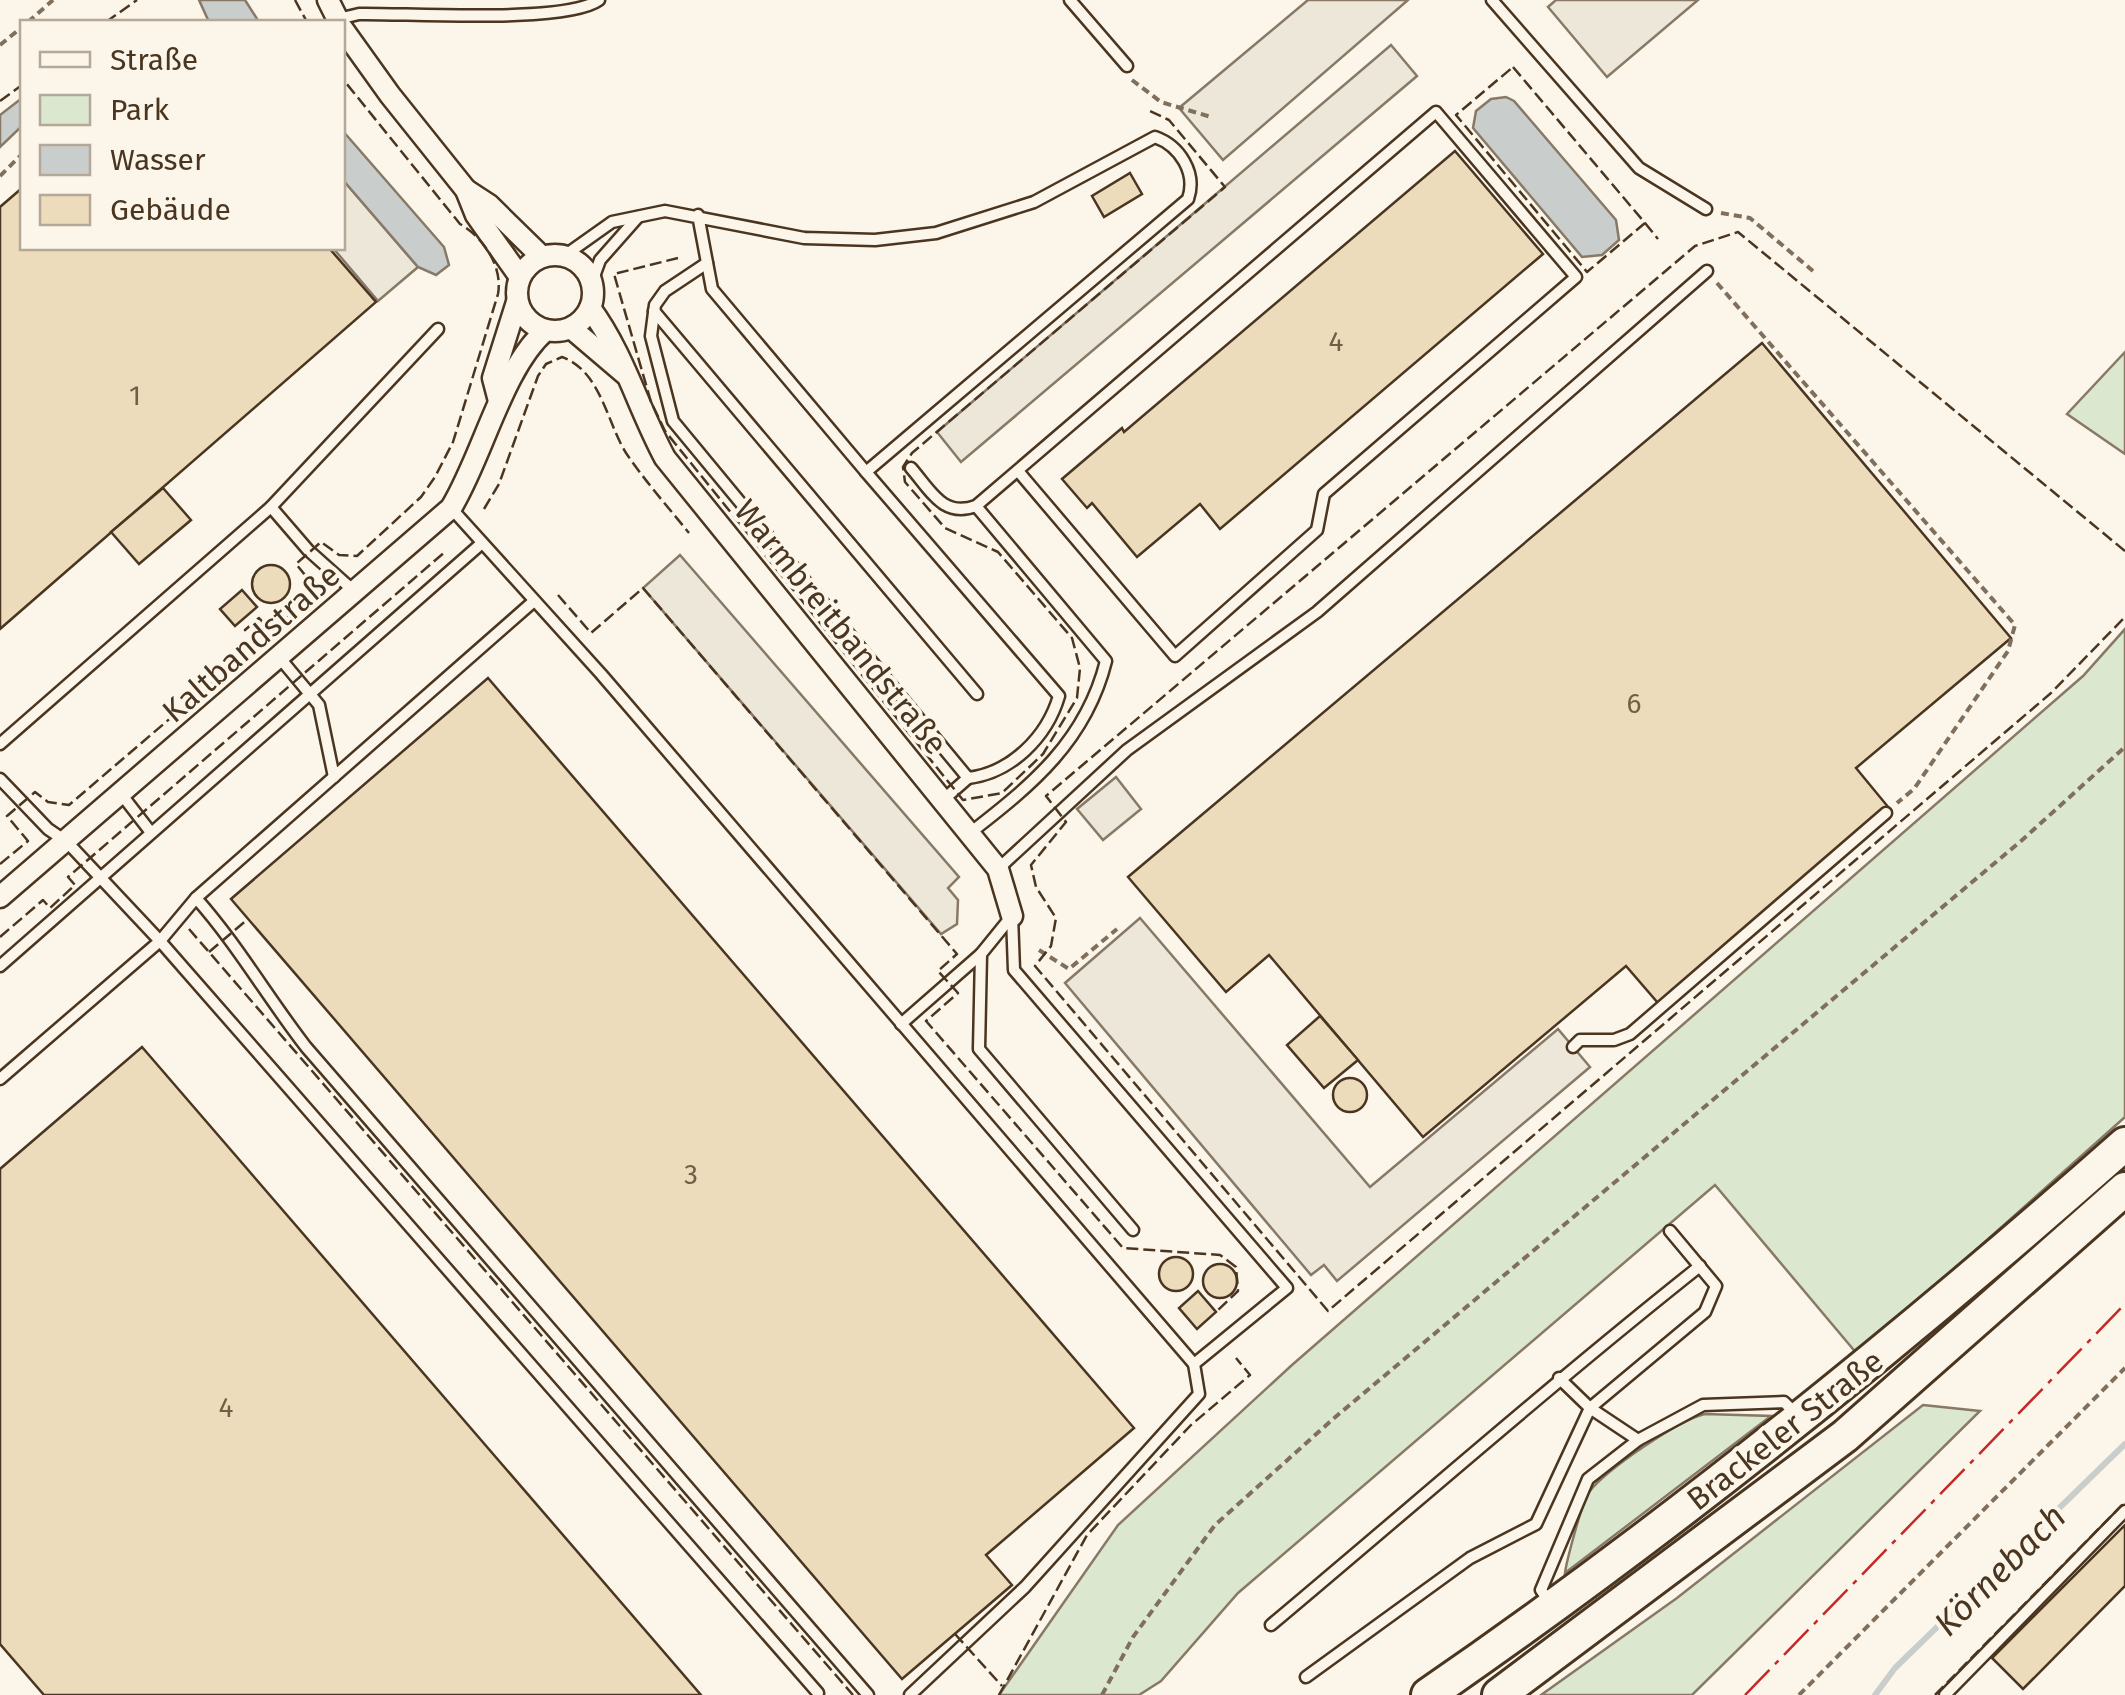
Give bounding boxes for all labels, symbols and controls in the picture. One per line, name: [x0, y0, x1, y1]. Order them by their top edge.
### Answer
legend: [20, 20, 345, 250]
text: Straße: [110, 42, 198, 78]
text: Park: [110, 92, 170, 128]
text: Wasser: [110, 142, 206, 178]
text: Gebäude: [110, 192, 231, 228]
house number: 4: [1329, 325, 1344, 358]
house number: 1: [129, 379, 141, 412]
street label: Warmbreitbandstraße: [727, 492, 955, 762]
street label: Kaltbandstraße: [155, 556, 347, 730]
house number: 6: [1627, 687, 1641, 720]
house number: 3: [684, 1158, 698, 1191]
street label: Brackeler Straße: [1679, 1342, 1891, 1518]
house number: 4: [219, 1391, 234, 1424]
water label: Körnebach: [1925, 1495, 2075, 1645]

